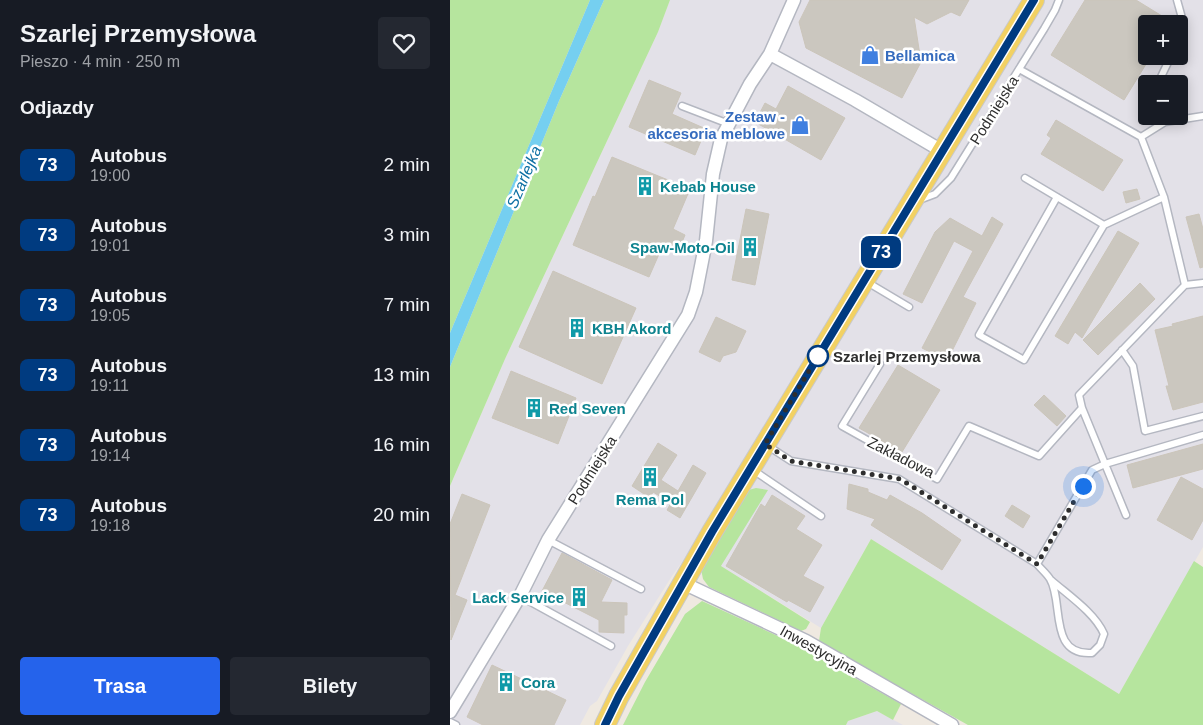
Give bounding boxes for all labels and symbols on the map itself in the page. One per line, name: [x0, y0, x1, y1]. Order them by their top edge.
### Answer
shop icon: Bellamica: [859, 44, 881, 66]
place label: Bellamica: [885, 47, 956, 64]
street label: Podmiejska: [966, 72, 1022, 147]
place label: Zestaw - akcesoria meblowe: [647, 108, 785, 142]
shop icon: Zestaw - akcesoria meblowe: [789, 114, 811, 136]
water label: Szarlejka: [503, 143, 545, 211]
building icon: Kebab House: [634, 175, 656, 197]
place label: Kebab House: [660, 178, 756, 195]
building icon: Spaw-Moto-Oil: [739, 236, 761, 258]
line badge: 73: [858, 236, 904, 268]
place label: Spaw-Moto-Oil: [630, 239, 735, 256]
building icon: KBH Akord: [566, 317, 588, 339]
place label: KBH Akord: [592, 320, 671, 337]
marker: Szarlej Przemysłowa: [807, 345, 829, 367]
place label: Szarlej Przemysłowa: [833, 348, 981, 365]
building icon: Red Seven: [523, 397, 545, 419]
place label: Red Seven: [549, 400, 626, 417]
street label: Podmiejska: [564, 432, 620, 507]
street label: Zakładowa: [865, 433, 938, 481]
building icon: Rema Pol: [639, 466, 661, 488]
your location: [1071, 474, 1096, 499]
place label: Rema Pol: [616, 491, 684, 508]
building icon: Lack Service: [568, 586, 590, 608]
place label: Lack Service: [472, 589, 564, 606]
street label: Inwestycyjna: [777, 622, 861, 679]
building icon: Cora: [495, 671, 517, 693]
place label: Cora: [521, 674, 556, 691]

